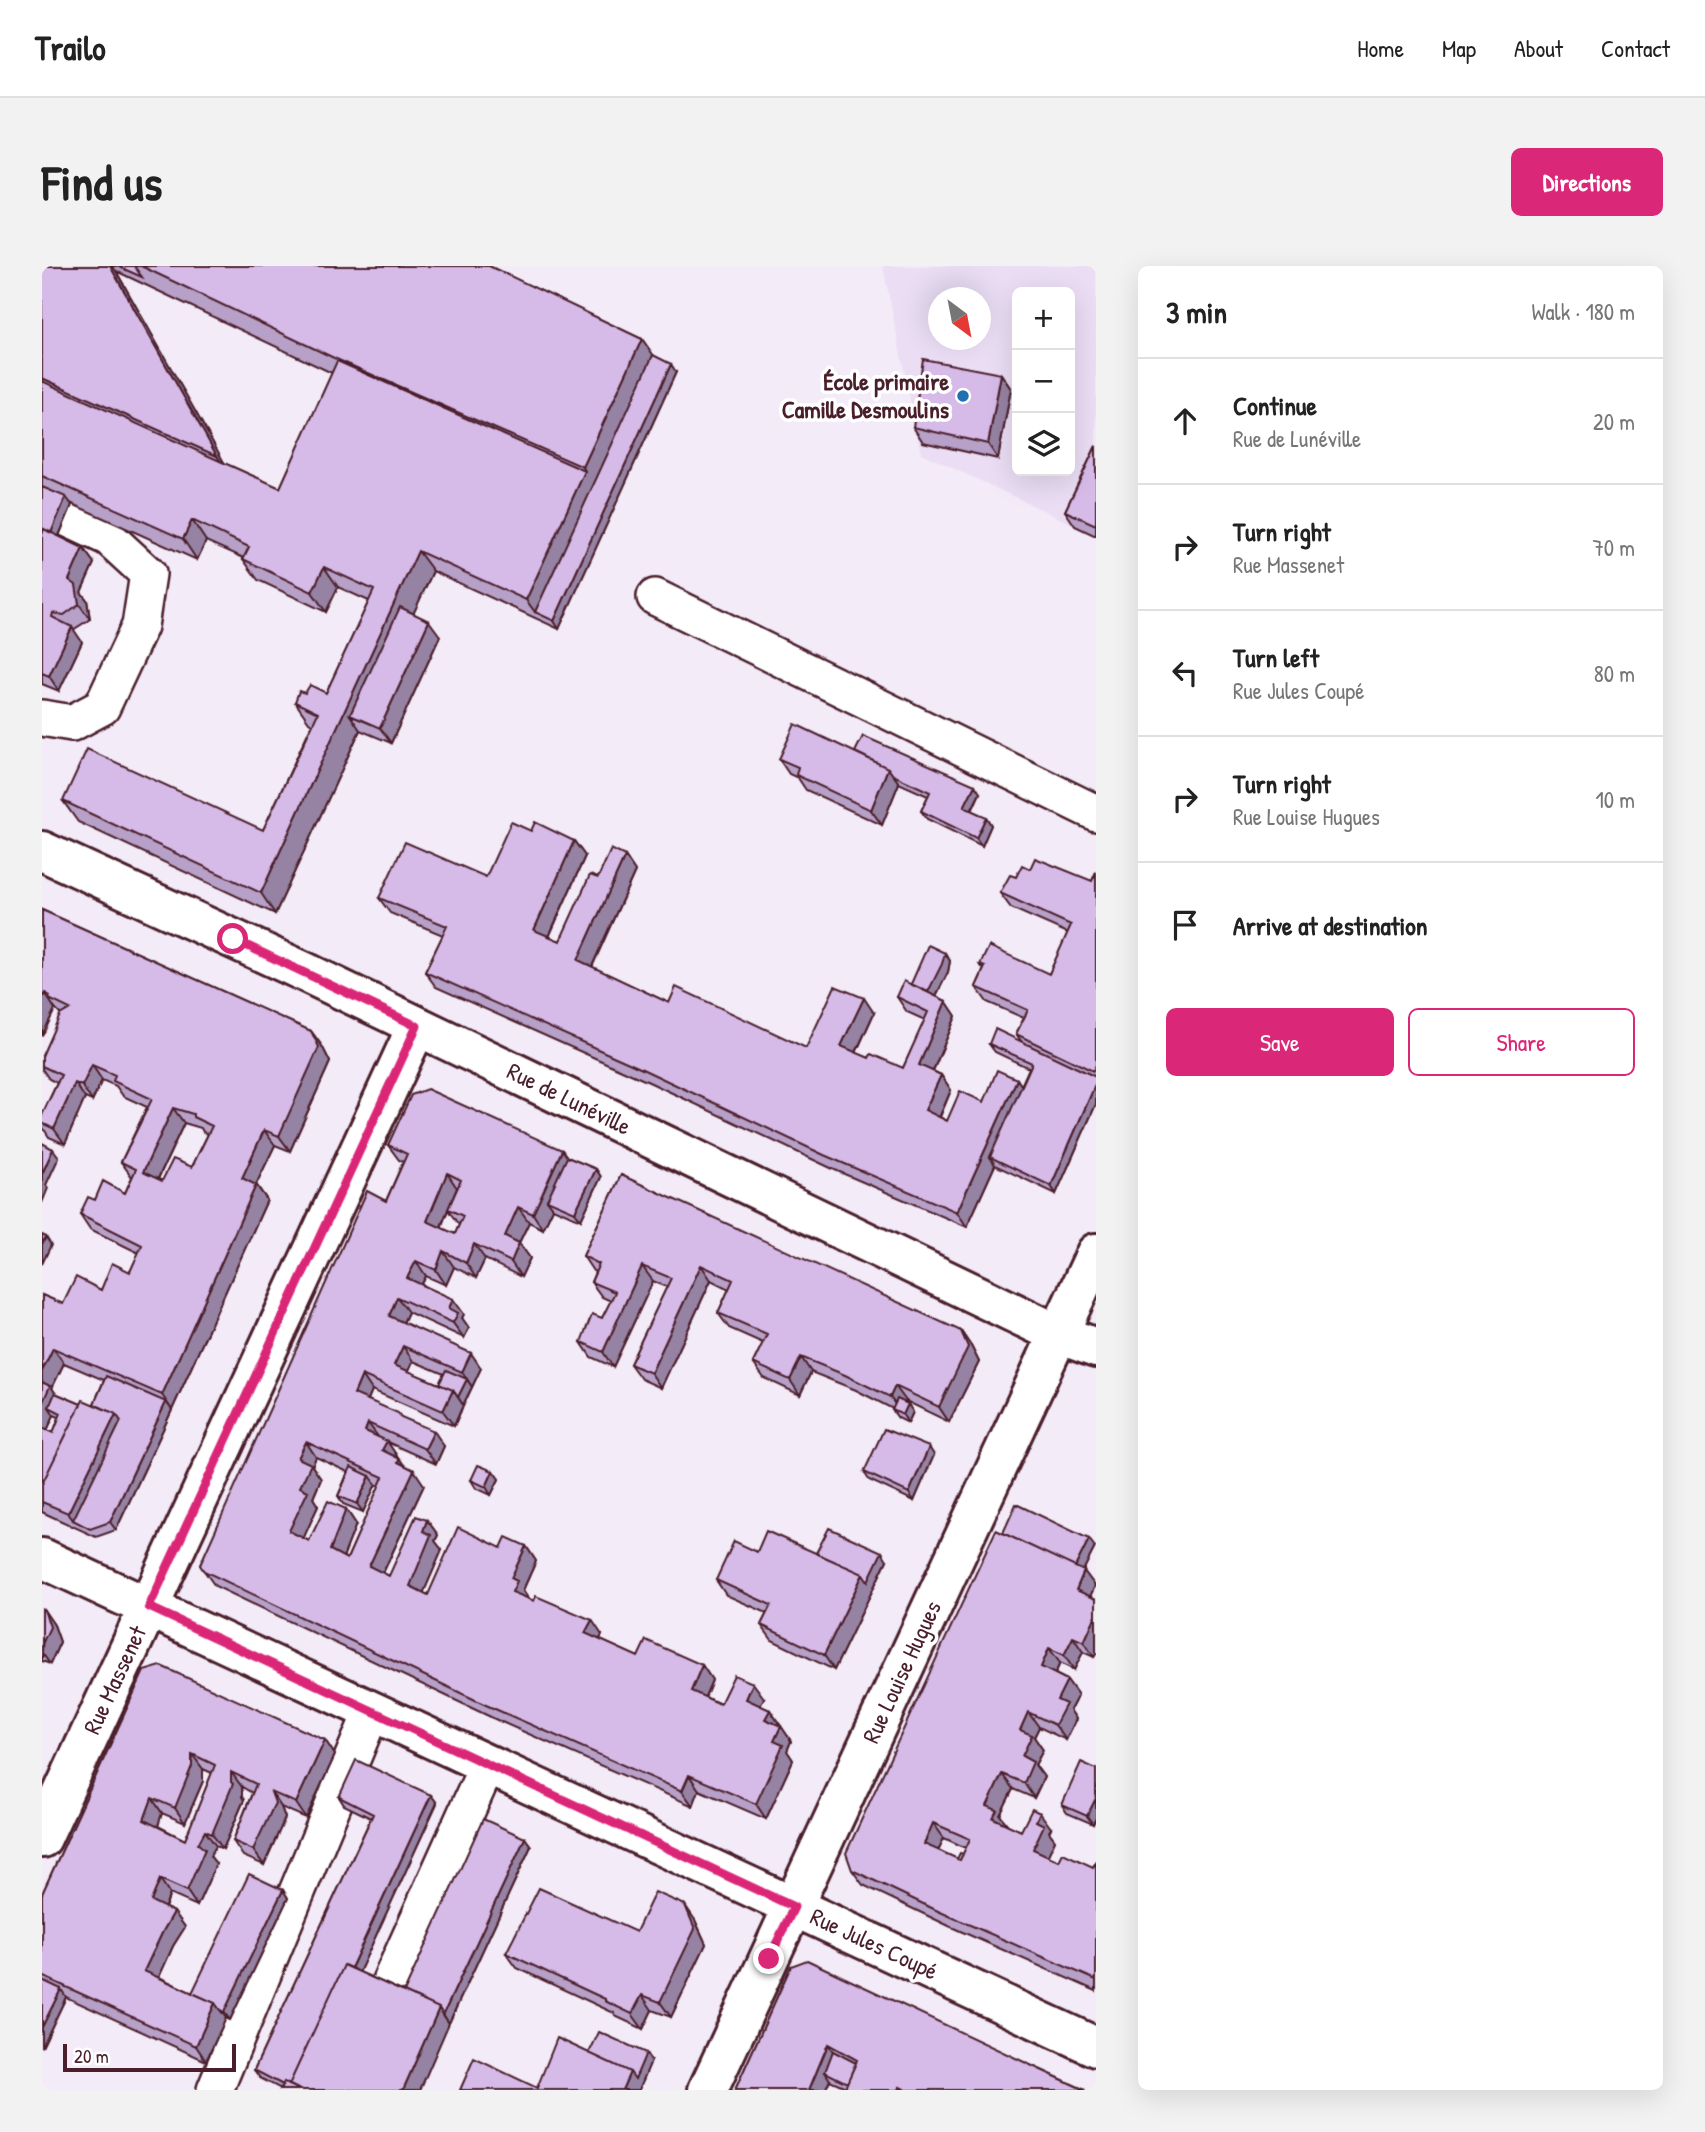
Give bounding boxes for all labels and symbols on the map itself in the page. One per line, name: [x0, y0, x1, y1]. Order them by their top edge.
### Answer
north arrow: [928, 287, 991, 350]
place label: École primaire Camille Desmoulins: [782, 365, 949, 425]
marker: École primaire Camille Desmoulins: [955, 388, 971, 404]
route start: [217, 923, 248, 954]
street label: Rue de Lunéville: [502, 1054, 637, 1142]
street label: Rue Louise Hugues: [854, 1595, 948, 1748]
street label: Rue Massenet: [75, 1620, 153, 1739]
street label: Rue Jules Coupé: [806, 1900, 944, 1987]
route end: [753, 1943, 784, 1974]
scale bar: [63, 2041, 236, 2073]

